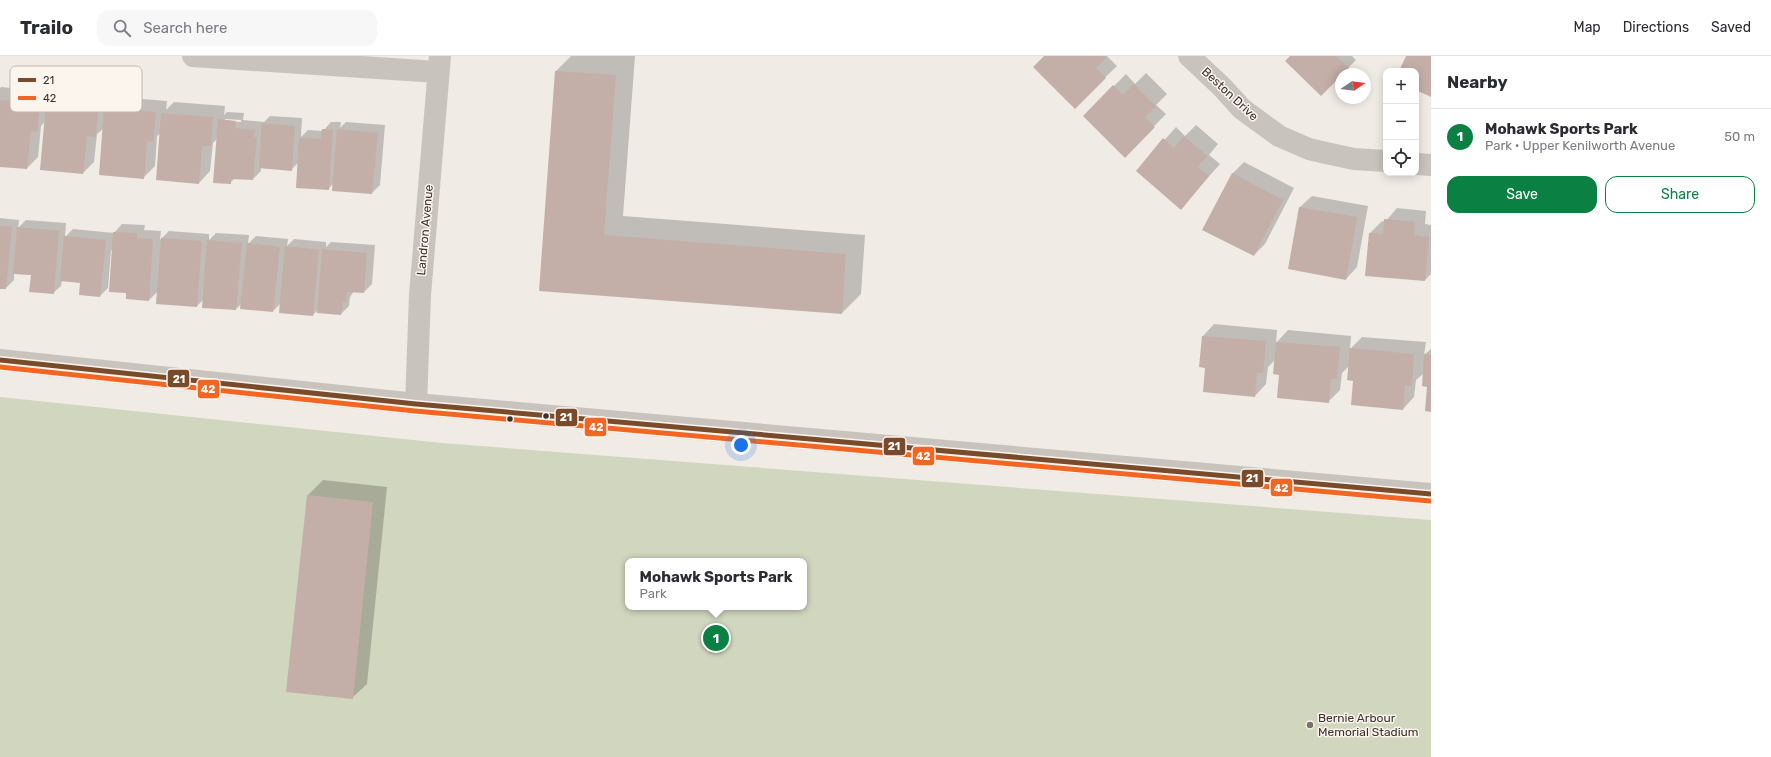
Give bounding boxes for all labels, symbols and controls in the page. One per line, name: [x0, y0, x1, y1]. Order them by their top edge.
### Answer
search box: [97, 10, 377, 46]
text: Trailo: [20, 16, 73, 39]
icon: search: [111, 17, 133, 39]
text: Search here: [143, 19, 227, 37]
text: Map: [1574, 19, 1601, 36]
text: Directions: [1623, 19, 1689, 36]
text: Saved: [1711, 19, 1751, 36]
street label: Beston Drive: [1199, 64, 1261, 124]
legend: [10, 66, 142, 112]
north arrow: [1335, 68, 1371, 104]
map controls: [1383, 68, 1419, 176]
button: +: [1383, 68, 1419, 104]
text: Nearby: [1447, 72, 1508, 92]
text: 21: [43, 74, 54, 87]
text: 42: [43, 92, 56, 105]
button: −: [1383, 104, 1419, 140]
text: Mohawk Sports Park: [1485, 120, 1638, 138]
text: 1: [1457, 129, 1463, 144]
text: 50 m: [1724, 129, 1755, 144]
text: Park · Upper Kenilworth Avenue: [1485, 138, 1675, 153]
button: locate: [1383, 140, 1419, 176]
button: Save: [1447, 176, 1597, 213]
button: Share: [1605, 176, 1755, 213]
street label: Landron Avenue: [414, 184, 436, 276]
line badge: 21: [167, 369, 190, 388]
text: 21: [173, 373, 185, 386]
line badge: 42: [197, 379, 220, 399]
text: 42: [201, 383, 215, 396]
line badge: 21: [555, 408, 578, 427]
unlabelled marker: [541, 411, 551, 421]
text: 21: [560, 411, 572, 424]
unlabelled marker: [505, 414, 515, 424]
line badge: 42: [584, 417, 607, 437]
text: 42: [589, 421, 603, 434]
your location: [731, 435, 751, 455]
line badge: 21: [883, 437, 906, 456]
text: 21: [888, 440, 900, 453]
line badge: 42: [912, 446, 935, 466]
text: 42: [916, 450, 930, 463]
line badge: 21: [1241, 469, 1264, 488]
text: 21: [1246, 472, 1258, 485]
line badge: 42: [1270, 478, 1293, 497]
text: 42: [1274, 482, 1288, 495]
popup: [625, 558, 807, 610]
text: Mohawk Sports Park: [640, 568, 792, 586]
text: Park: [640, 586, 667, 601]
pin: 1: [703, 623, 729, 653]
place label: Bernie Arbour Memorial Stadium: [1318, 711, 1418, 739]
marker: Bernie Arbour Memorial Stadium: [1305, 720, 1315, 730]

